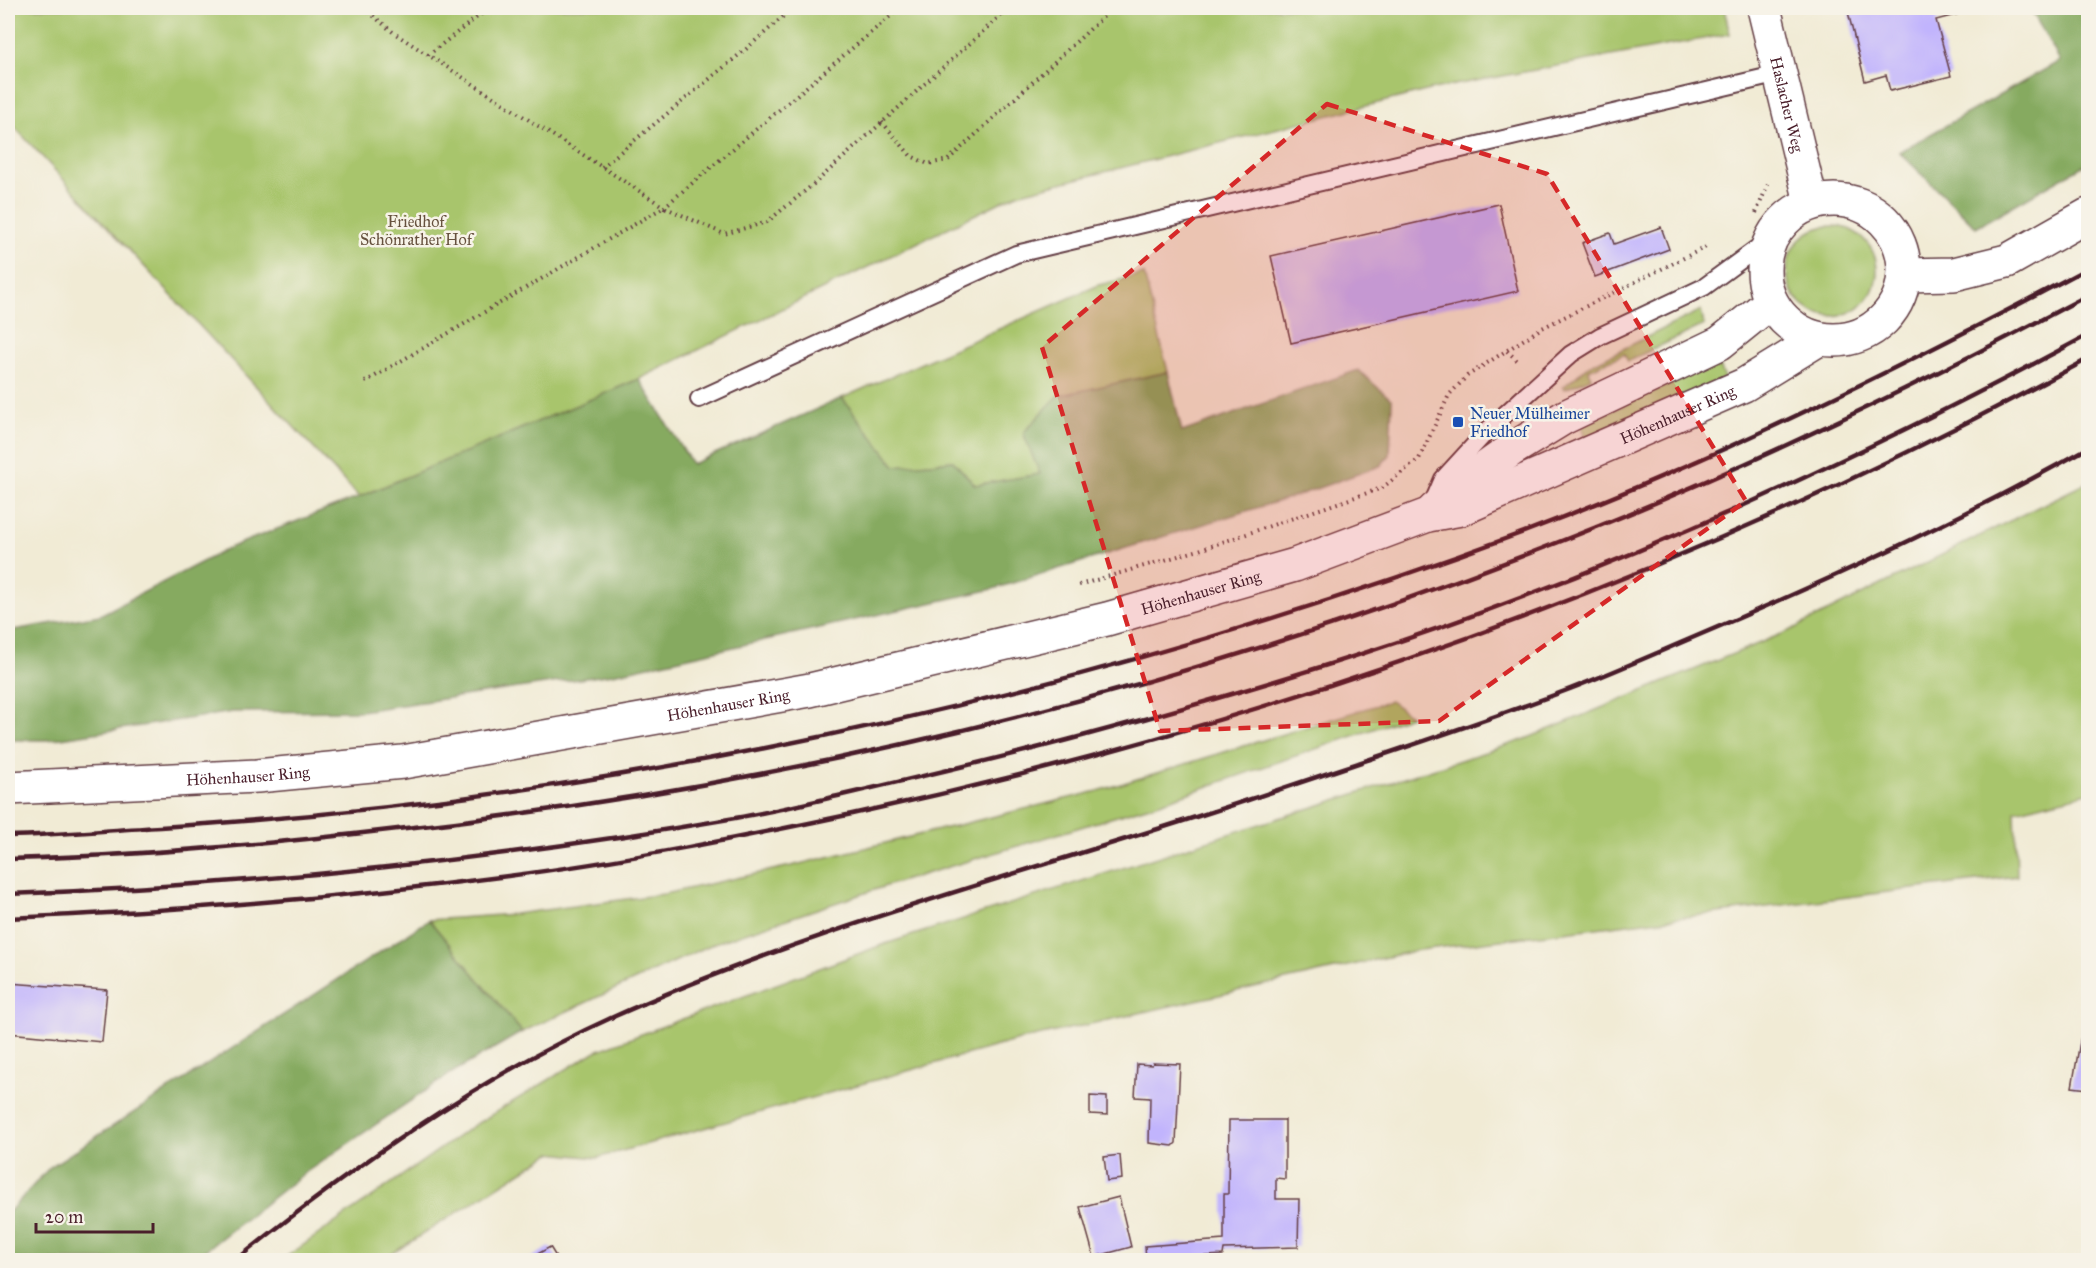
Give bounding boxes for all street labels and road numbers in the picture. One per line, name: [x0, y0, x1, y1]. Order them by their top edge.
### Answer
street label: Haslacher Weg: [1766, 54, 1808, 155]
street label: Höhenhauser Ring: [1617, 381, 1739, 448]
street label: Höhenhauser Ring: [1139, 566, 1264, 619]
street label: Höhenhauser Ring: [665, 685, 791, 725]
street label: Höhenhauser Ring: [185, 762, 311, 789]

